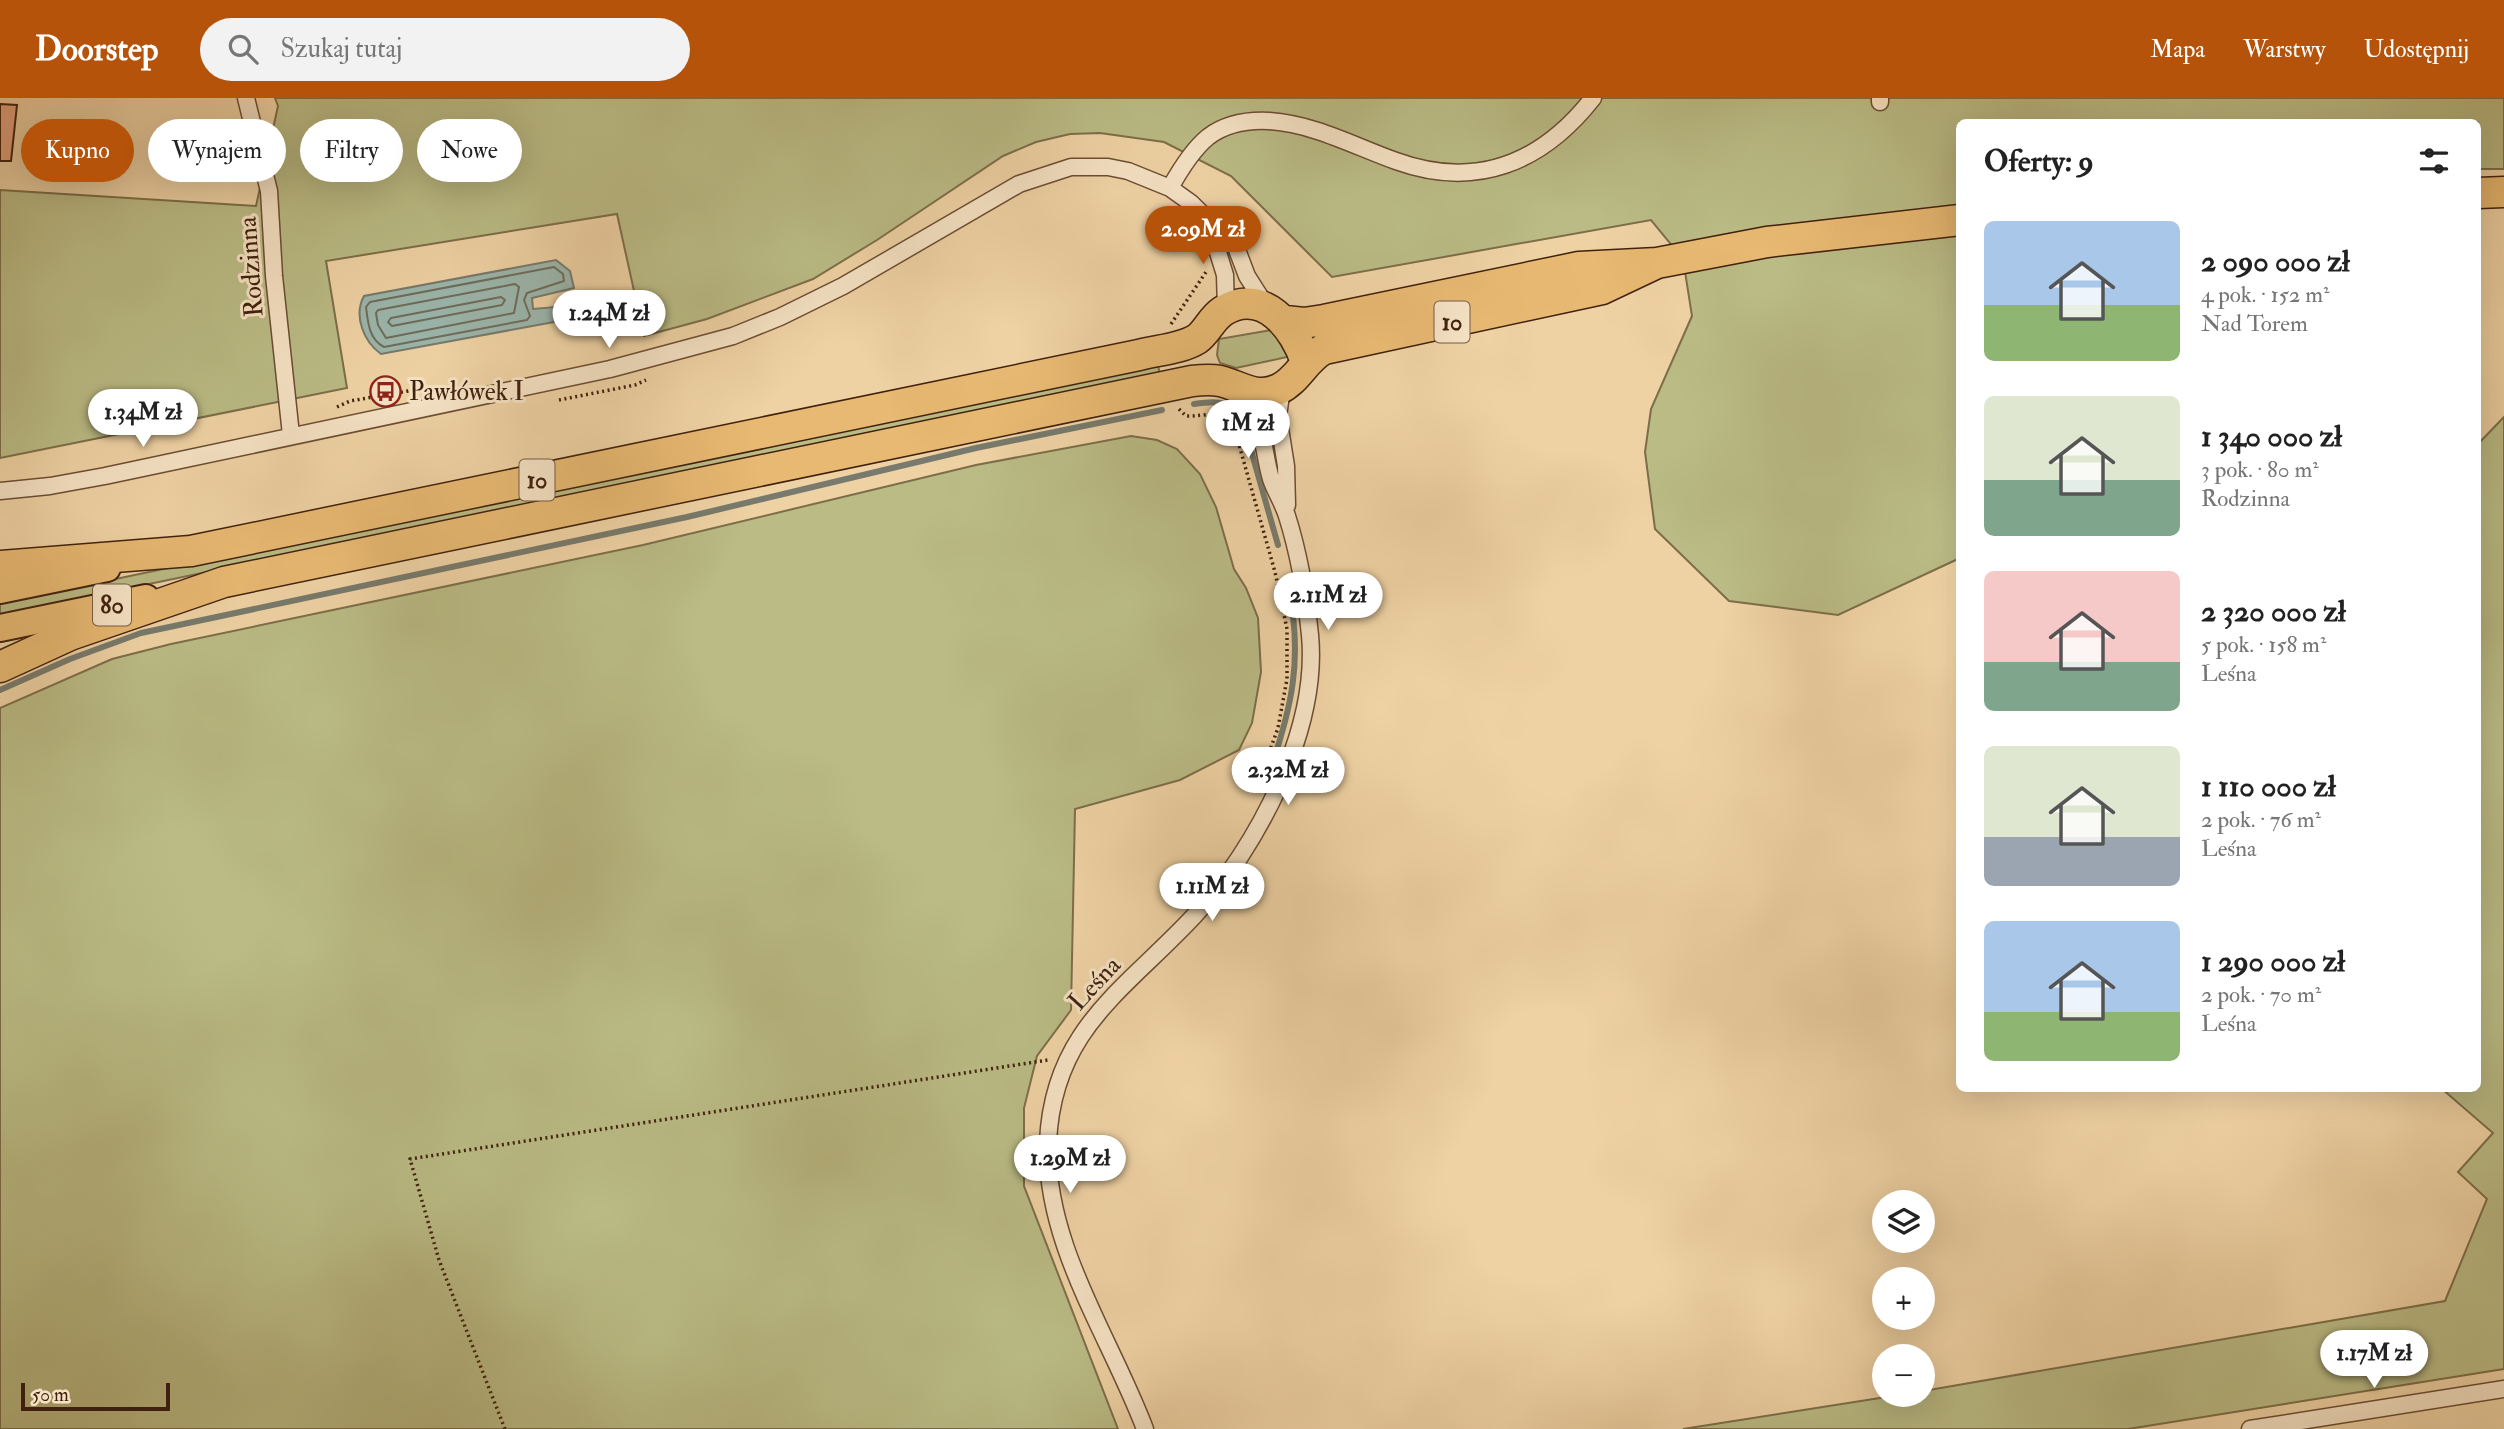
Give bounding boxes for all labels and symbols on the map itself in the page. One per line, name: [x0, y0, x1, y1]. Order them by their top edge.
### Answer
pin: 2.09M zł: [1131, 206, 1275, 266]
street label: Rodzinna: [232, 215, 270, 318]
pin: 1.24M zł: [537, 290, 681, 350]
road number: 10: [1434, 302, 1470, 342]
bus stop icon: Pawłówek I: [369, 374, 403, 408]
place label: Pawłówek I: [409, 376, 524, 408]
pin: 1.34M zł: [71, 390, 215, 449]
pin: 1M zł: [1199, 400, 1297, 460]
road number: 10: [520, 460, 554, 500]
pin: 2.11M zł: [1256, 573, 1400, 632]
road number: 80: [93, 584, 131, 626]
pin: 2.32M zł: [1216, 748, 1360, 807]
pin: 1.11M zł: [1140, 864, 1284, 923]
street label: Leśna: [1062, 950, 1128, 1018]
pin: 1.29M zł: [998, 1136, 1142, 1195]
pin: 1.17M zł: [2302, 1330, 2446, 1390]
scale bar: [21, 1380, 170, 1412]

